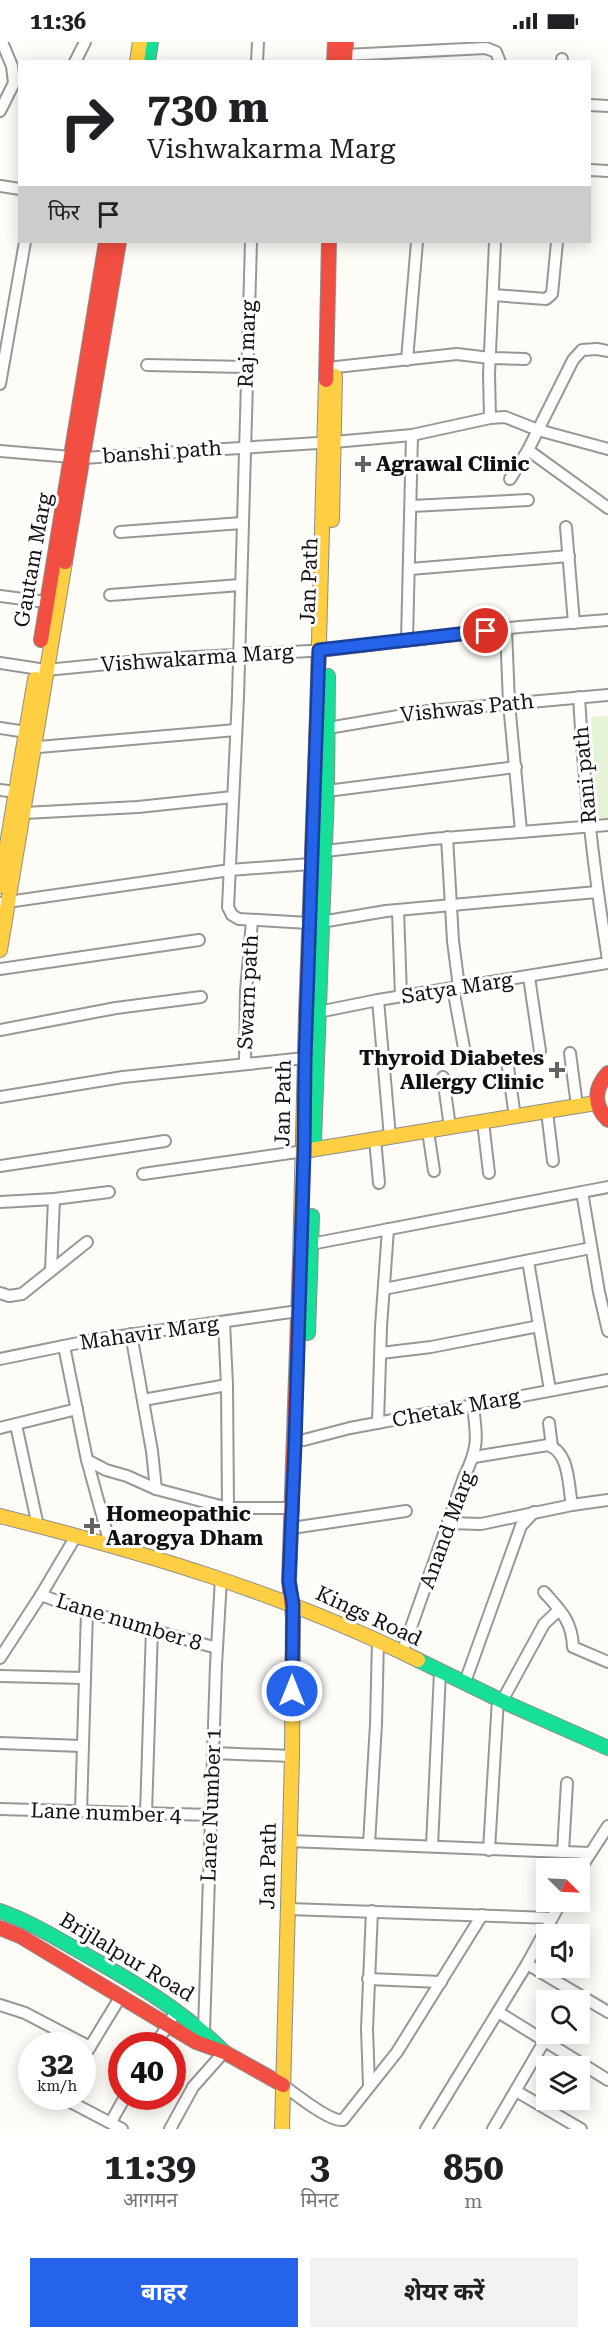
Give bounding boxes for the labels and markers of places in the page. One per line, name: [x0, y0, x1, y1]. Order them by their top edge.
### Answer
place label: Agrawal Clinic: [376, 452, 530, 476]
marker: Agrawal Clinic: [354, 455, 372, 473]
pin: [460, 605, 511, 656]
place label: Thyroid Diabetes Allergy Clinic: [359, 1046, 544, 1094]
marker: Thyroid Diabetes Allergy Clinic: [548, 1061, 566, 1079]
place label: Homeopathic Aarogya Dham: [106, 1502, 263, 1550]
marker: Homeopathic Aarogya Dham: [83, 1517, 101, 1535]

